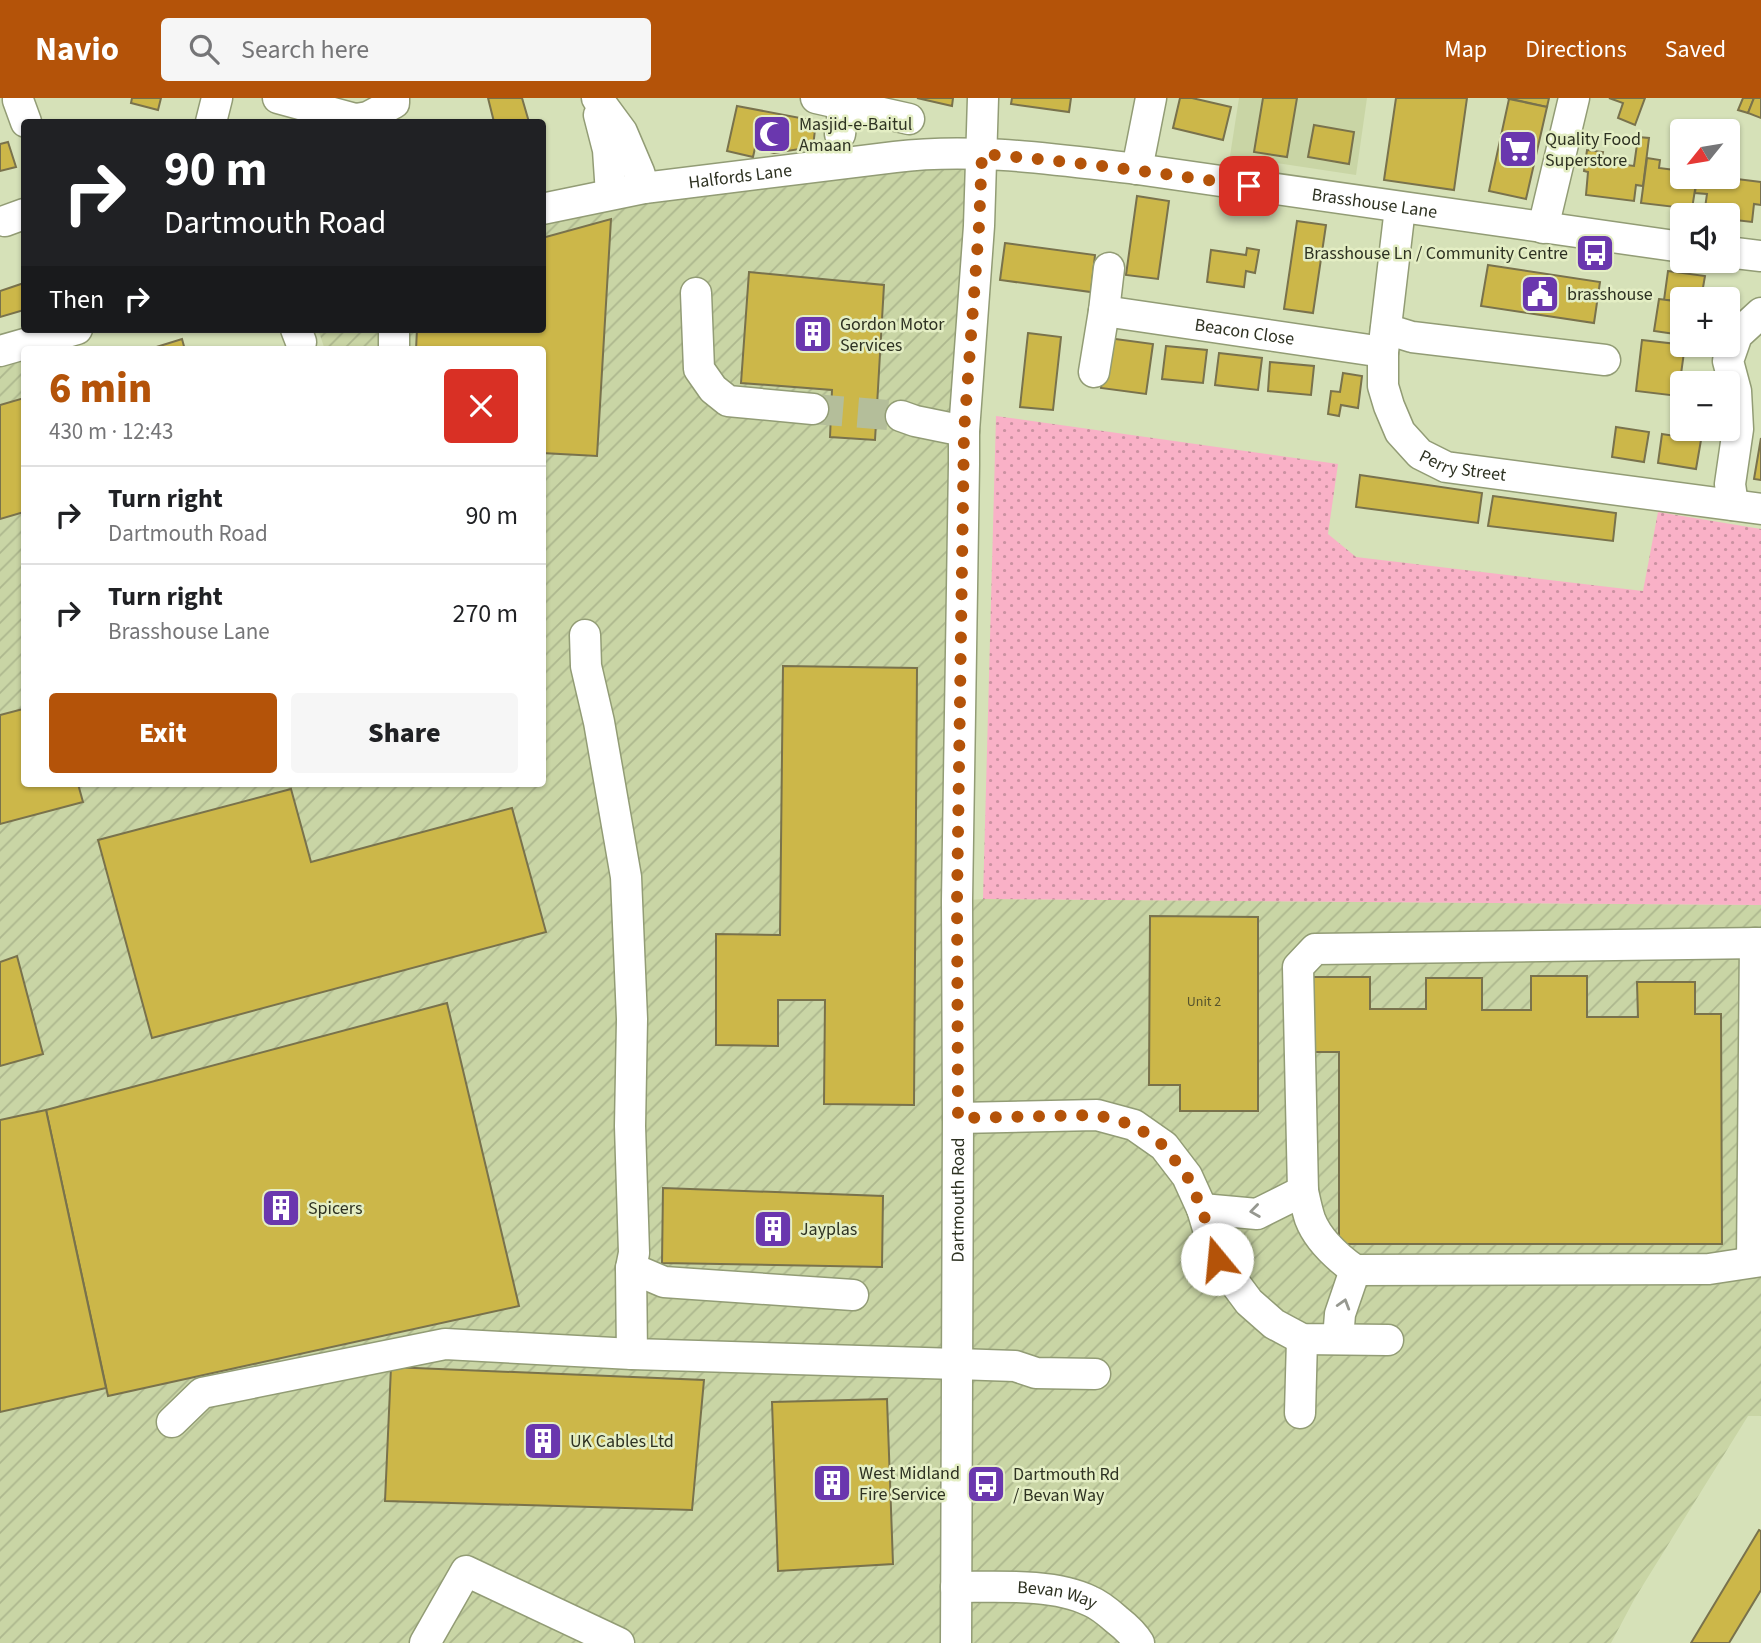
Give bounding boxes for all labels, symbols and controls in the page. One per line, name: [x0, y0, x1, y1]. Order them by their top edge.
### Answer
search box: [161, 18, 651, 81]
text: Navio: [35, 26, 119, 73]
icon: search: [185, 30, 223, 68]
text: Search here: [241, 31, 369, 68]
text: Map: [1444, 32, 1487, 67]
text: Directions: [1525, 32, 1627, 67]
text: Saved: [1665, 32, 1726, 67]
place label: Masjid-e-Baitul Amaan: [799, 112, 912, 158]
mosque icon: Masjid-e-Baitul Amaan: [751, 113, 793, 155]
north arrow: [1670, 119, 1740, 189]
map controls: [1670, 119, 1740, 441]
place label: Quality Food Superstore: [1545, 127, 1641, 173]
supermarket icon: Quality Food Superstore: [1497, 128, 1539, 170]
text: 90 m: [164, 135, 268, 205]
icon: right: [49, 147, 140, 238]
pin: [1219, 156, 1279, 216]
street label: Halfords Lane: [687, 158, 793, 195]
icon: arrive: [1230, 167, 1268, 205]
street label: Brasshouse Lane: [1310, 182, 1439, 225]
text: Dartmouth Road: [164, 200, 386, 246]
button: sound: [1670, 203, 1740, 273]
bus stop icon: Brasshouse Ln / Community Centre: [1574, 232, 1616, 274]
place label: Brasshouse Ln / Community Centre: [1304, 241, 1568, 266]
public building icon: brasshouse: [1519, 273, 1561, 315]
icon: right: [118, 280, 156, 318]
text: Then: [49, 281, 104, 318]
place label: brasshouse: [1567, 282, 1653, 307]
button: +: [1670, 287, 1740, 357]
place label: Gordon Motor Services: [840, 312, 945, 358]
street label: Beacon Close: [1193, 312, 1296, 352]
building icon: Gordon Motor Services: [792, 313, 834, 355]
text: 6 min: [49, 359, 152, 419]
button: close: [444, 369, 518, 443]
button: −: [1670, 371, 1740, 441]
text: 430 m · 12:43: [49, 415, 173, 448]
street label: Perry Street: [1415, 444, 1508, 488]
text: Turn right: [108, 480, 223, 517]
icon: right: [49, 496, 87, 534]
text: 90 m: [465, 497, 518, 534]
text: Dartmouth Road: [108, 517, 268, 550]
text: Turn right: [108, 578, 223, 615]
icon: right: [49, 594, 87, 632]
text: 270 m: [452, 595, 518, 632]
text: Brasshouse Lane: [108, 615, 270, 648]
button: Exit: [49, 693, 277, 773]
button: Share: [291, 693, 518, 773]
house number: Unit 2: [1187, 992, 1221, 1012]
street label: Dartmouth Road: [945, 1137, 971, 1263]
building icon: Spicers: [260, 1187, 302, 1229]
place label: Spicers: [308, 1196, 363, 1221]
one-way arrow: [1249, 1203, 1260, 1218]
building icon: Jayplas: [752, 1208, 794, 1250]
place label: Jayplas: [800, 1217, 857, 1242]
position arrow: [1180, 1222, 1254, 1296]
one-way arrow: [1335, 1298, 1350, 1310]
building icon: UK Cables Ltd: [522, 1420, 564, 1462]
place label: UK Cables Ltd: [570, 1429, 674, 1454]
place label: West Midland Fire Service: [859, 1461, 960, 1507]
building icon: West Midland Fire Service: [811, 1462, 853, 1504]
place label: Dartmouth Rd / Bevan Way: [1013, 1462, 1119, 1508]
bus stop icon: Dartmouth Rd / Bevan Way: [965, 1463, 1007, 1505]
street label: Bevan Way: [1017, 1575, 1102, 1616]

